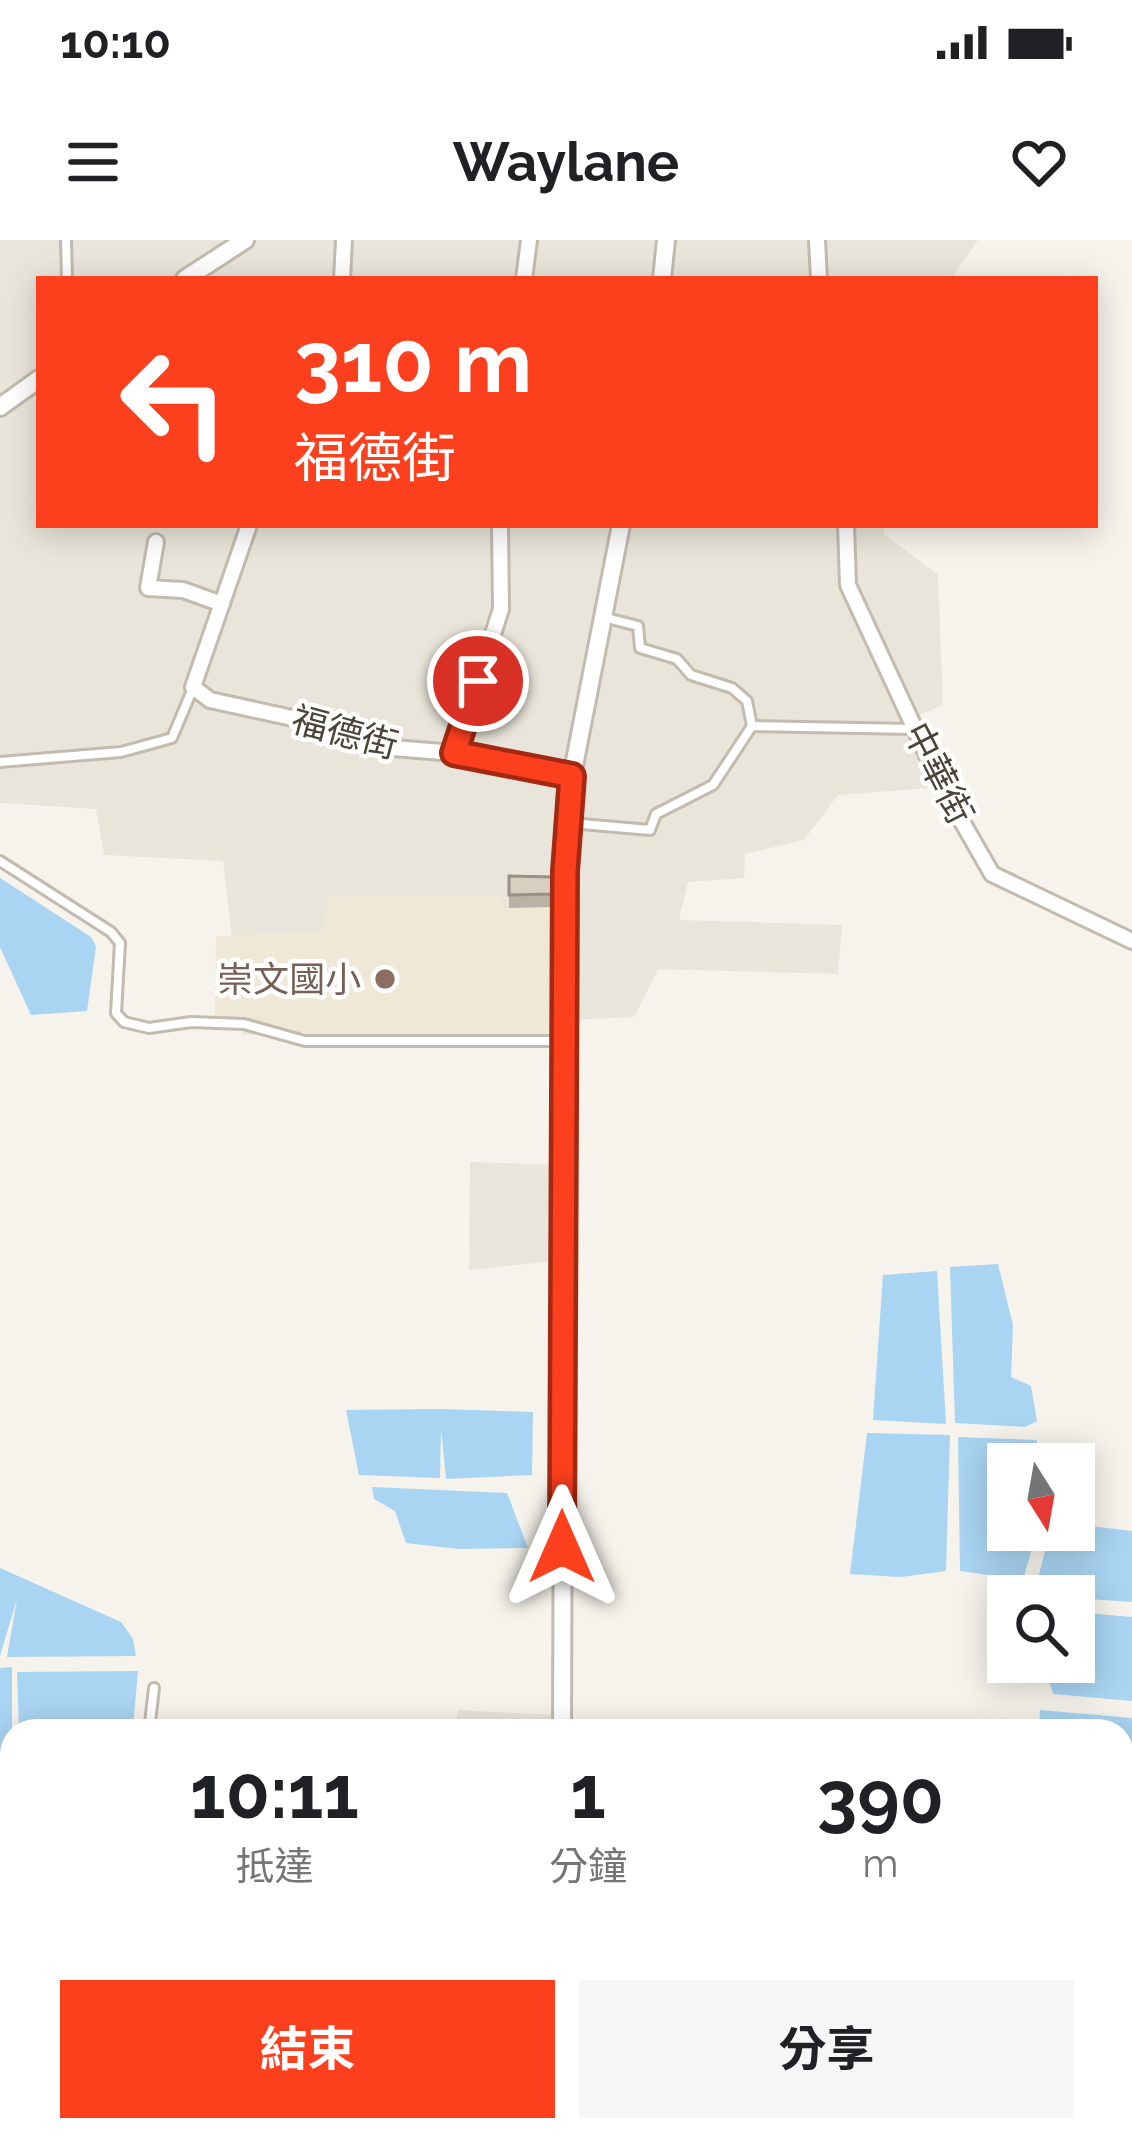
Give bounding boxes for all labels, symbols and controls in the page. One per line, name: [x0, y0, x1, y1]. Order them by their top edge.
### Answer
text: 10:10: [60, 16, 171, 69]
icon: menu: [60, 129, 126, 195]
icon: heart: [1006, 129, 1072, 195]
text: Waylane: [453, 130, 679, 194]
text: 310 m: [294, 313, 532, 412]
icon: left: [96, 324, 252, 480]
text: 福德街: [294, 426, 456, 490]
pin: [427, 630, 529, 732]
icon: arrive: [445, 648, 511, 714]
street label: 福德街: [287, 698, 403, 766]
street label: 中華街: [896, 715, 982, 831]
place label: 崇文國小: [217, 958, 361, 1000]
marker: 崇文國小: [372, 966, 398, 992]
north arrow: [987, 1443, 1095, 1551]
map controls: [987, 1443, 1095, 1683]
position arrow: [499, 1484, 625, 1610]
button: search: [987, 1575, 1095, 1683]
text: 10:11: [190, 1750, 359, 1835]
text: 1: [570, 1750, 606, 1835]
text: 390: [817, 1755, 944, 1840]
text: m: [863, 1840, 898, 1886]
text: 抵達: [235, 1843, 313, 1889]
text: 分鐘: [549, 1843, 627, 1889]
button: 結束: [60, 1980, 555, 2118]
button: 分享: [579, 1980, 1074, 2118]

